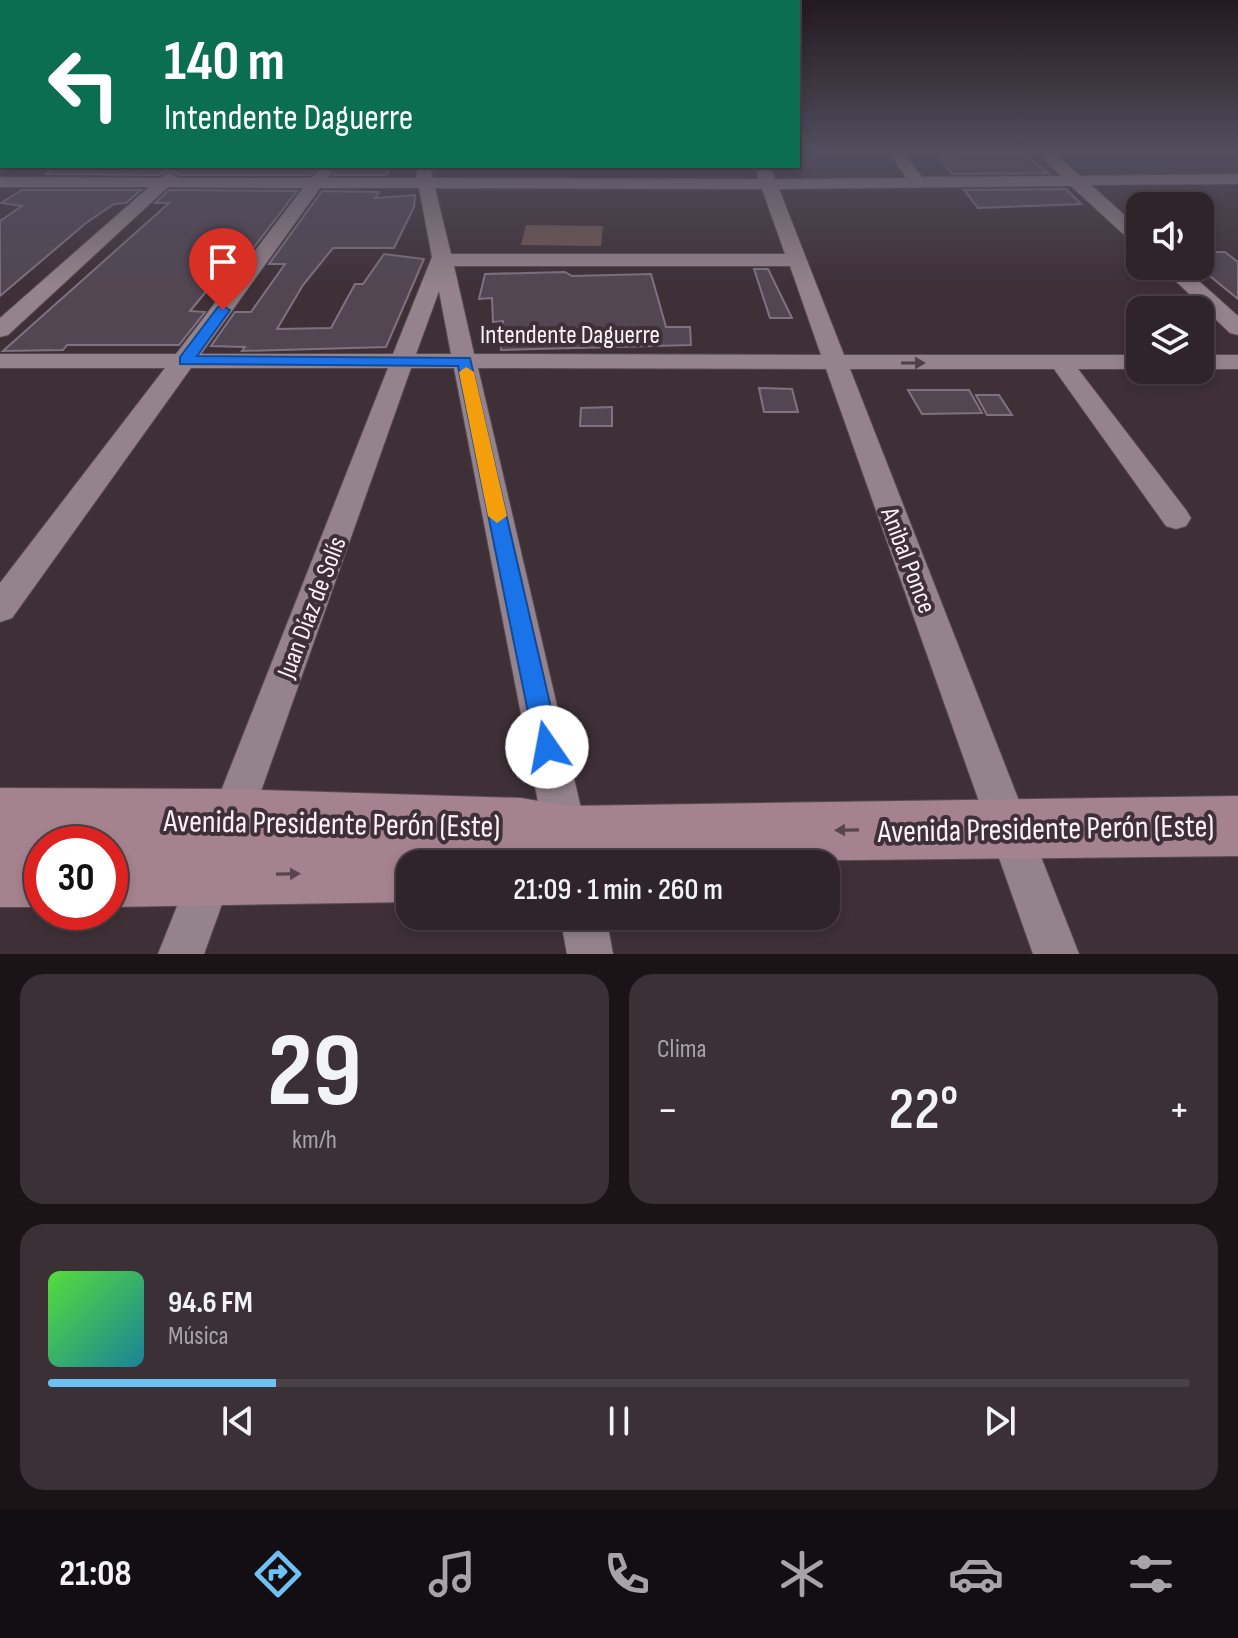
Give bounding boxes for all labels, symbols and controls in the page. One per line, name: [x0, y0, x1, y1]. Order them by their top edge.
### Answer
text: 140 m: [164, 29, 285, 96]
icon: left: [32, 32, 136, 136]
text: Intendente Daguerre: [164, 97, 413, 140]
map controls: [1126, 192, 1214, 384]
button: sound: [1126, 192, 1214, 280]
pin: [189, 228, 257, 310]
icon: arrive: [201, 240, 245, 284]
button: layers: [1126, 296, 1214, 384]
street label: Intendente Daguerre: [480, 320, 660, 351]
one-way arrow: [901, 357, 926, 369]
street label: Anibal Ponce: [873, 502, 942, 618]
street label: Juan Díaz de Solís: [271, 532, 354, 684]
position arrow: [505, 705, 589, 789]
street label: Avenida Presidente Perón (Este): [162, 802, 501, 847]
street label: Avenida Presidente Perón (Este): [876, 807, 1215, 852]
one-way arrow: [834, 824, 859, 837]
speed limit sign: 30: [24, 826, 128, 930]
one-way arrow: [276, 867, 301, 880]
text: 21:09 · 1 min · 260 m: [513, 872, 723, 908]
text: 29: [267, 1010, 362, 1135]
text: Clima: [657, 1034, 707, 1065]
text: 22°: [889, 1074, 958, 1146]
text: −: [657, 1084, 679, 1137]
text: +: [1168, 1084, 1190, 1137]
text: km/h: [292, 1125, 337, 1156]
text: 94.6 FM: [168, 1285, 253, 1321]
text: Música: [168, 1321, 229, 1352]
icon: previous: [216, 1399, 260, 1443]
icon: pause: [597, 1399, 641, 1443]
icon: next: [978, 1399, 1022, 1443]
icon: directions: [250, 1546, 306, 1602]
icon: music: [424, 1546, 480, 1602]
icon: phone: [599, 1546, 655, 1602]
icon: climate: [774, 1546, 830, 1602]
icon: car: [948, 1546, 1004, 1602]
icon: filters: [1123, 1546, 1179, 1602]
text: 21:08: [59, 1553, 131, 1596]

